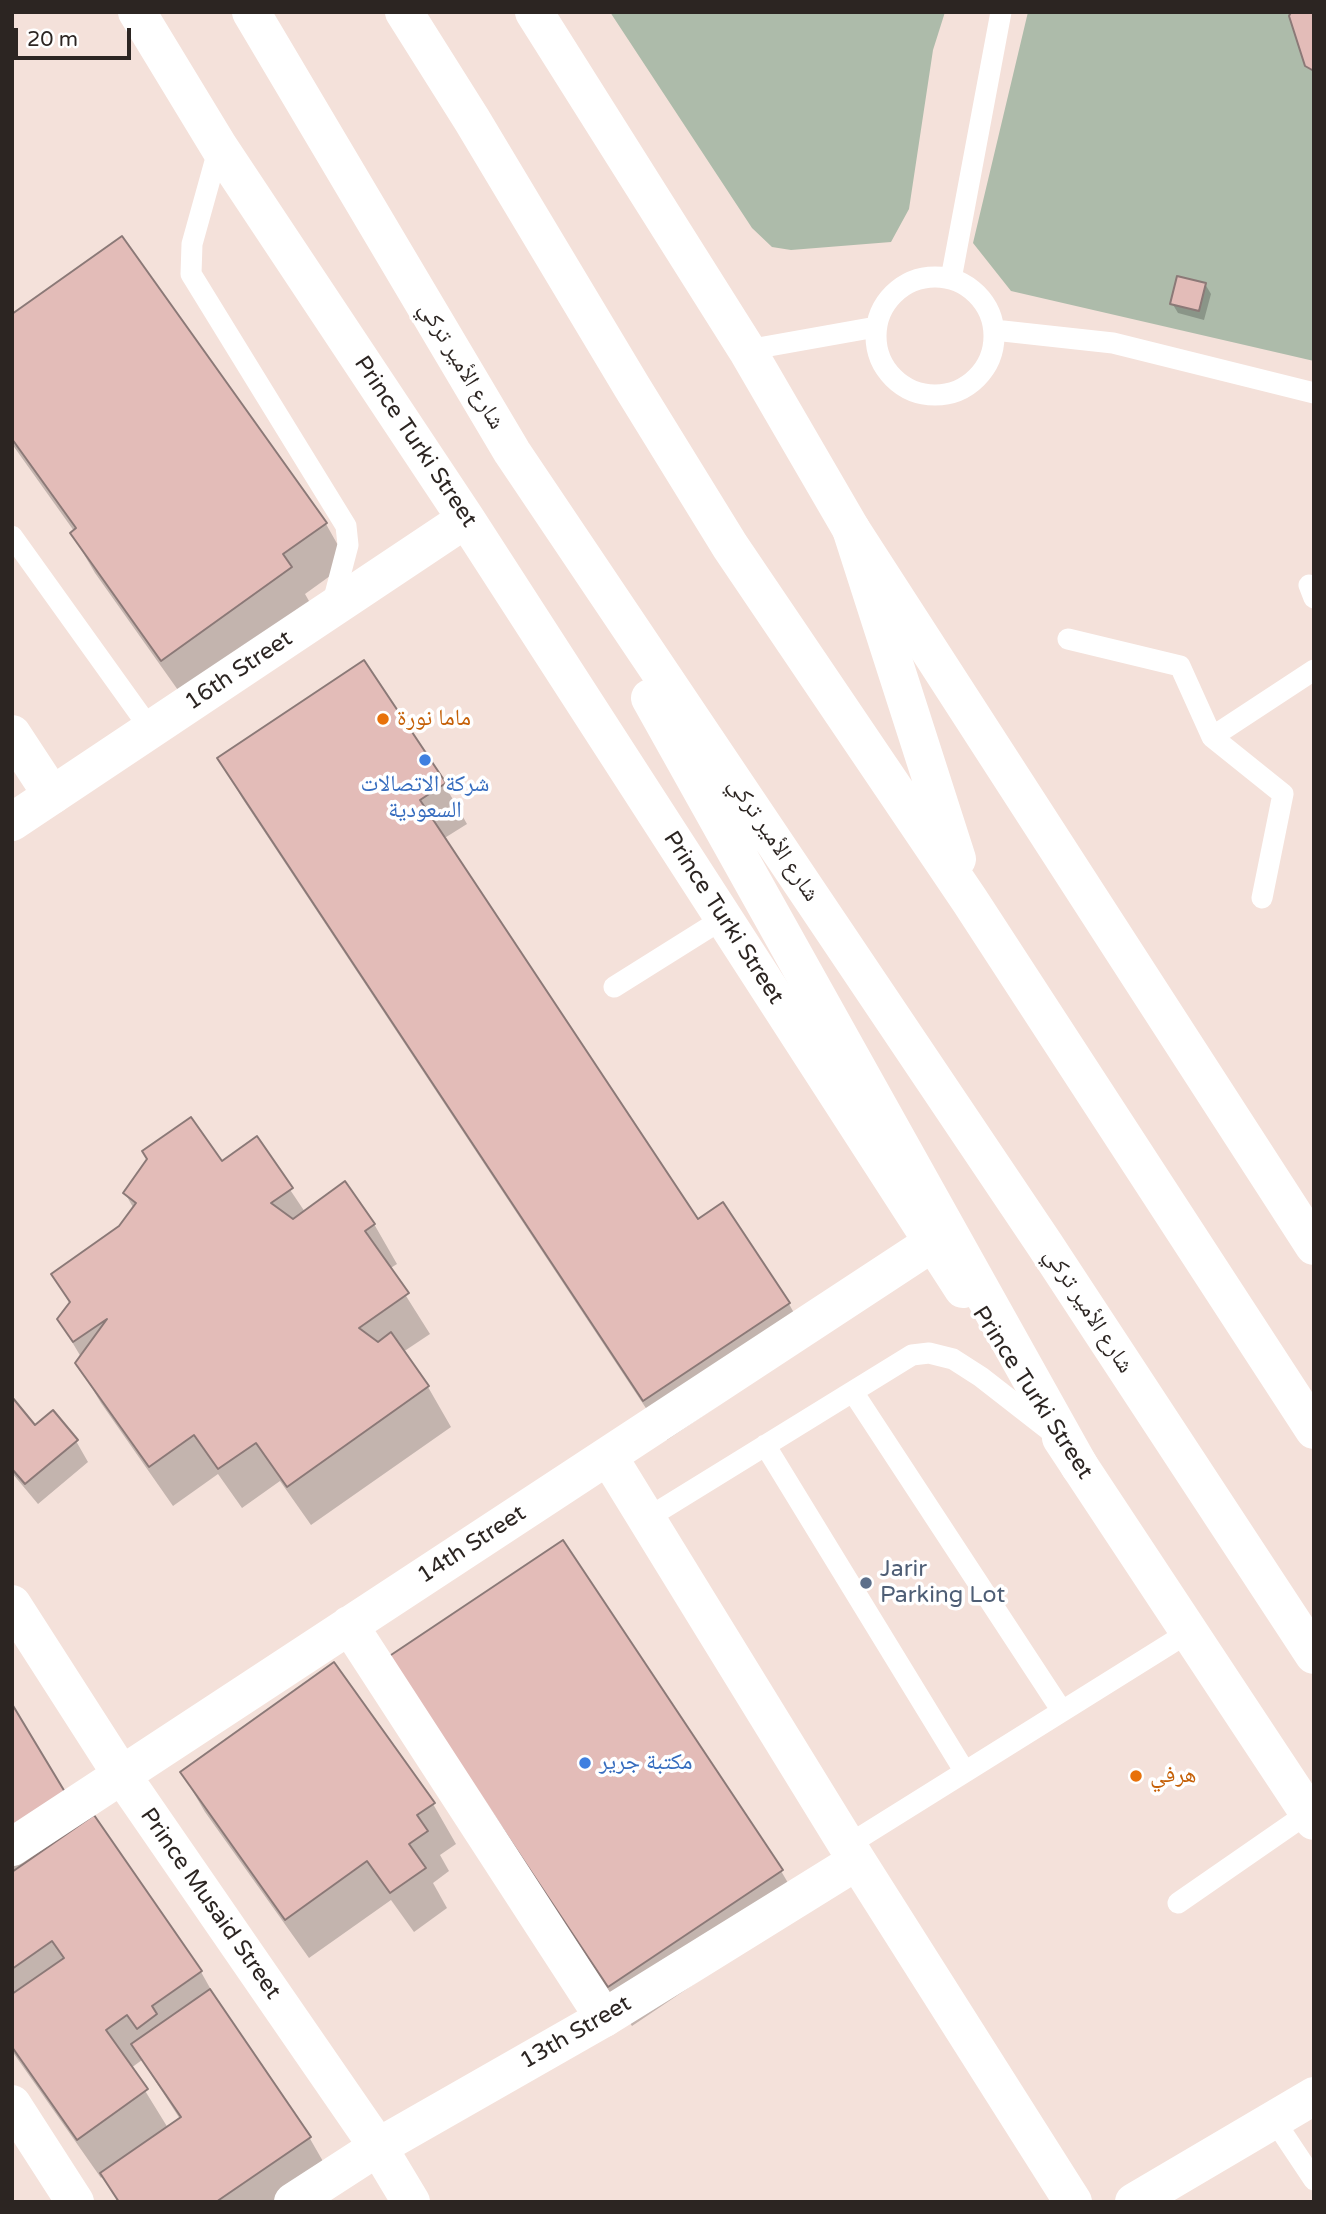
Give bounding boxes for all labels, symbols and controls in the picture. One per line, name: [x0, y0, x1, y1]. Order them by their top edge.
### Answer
scale bar: [18, 14, 135, 58]
text: 20 m: [27, 27, 78, 52]
street label: شارع الأمير تركي: [412, 297, 510, 435]
street label: Prince Turki Street: [348, 351, 482, 533]
street label: 16th Street: [180, 625, 298, 717]
place label: ماما نورة: [397, 705, 471, 733]
marker: ماما نورة: [375, 711, 391, 727]
marker: شركة الاتصالات السعودية: [417, 752, 433, 768]
place label: شركة الاتصالات السعودية: [360, 771, 490, 825]
street label: شارع الأمير تركي: [721, 773, 825, 907]
street label: Prince Turki Street: [657, 826, 789, 1010]
street label: شارع الأمير تركي: [1037, 1243, 1139, 1379]
street label: Prince Turki Street: [966, 1301, 1098, 1485]
street label: 14th Street: [413, 1500, 531, 1590]
place label: Jarir Parking Lot: [880, 1556, 1005, 1610]
marker: Jarir Parking Lot: [858, 1575, 874, 1591]
place label: مكتبة جرير: [599, 1749, 693, 1777]
marker: مكتبة جرير: [577, 1755, 593, 1771]
place label: هرفي: [1150, 1762, 1196, 1790]
marker: هرفي: [1128, 1768, 1144, 1784]
street label: Prince Musaid Street: [134, 1803, 286, 2005]
street label: 13th Street: [516, 1990, 636, 2076]

